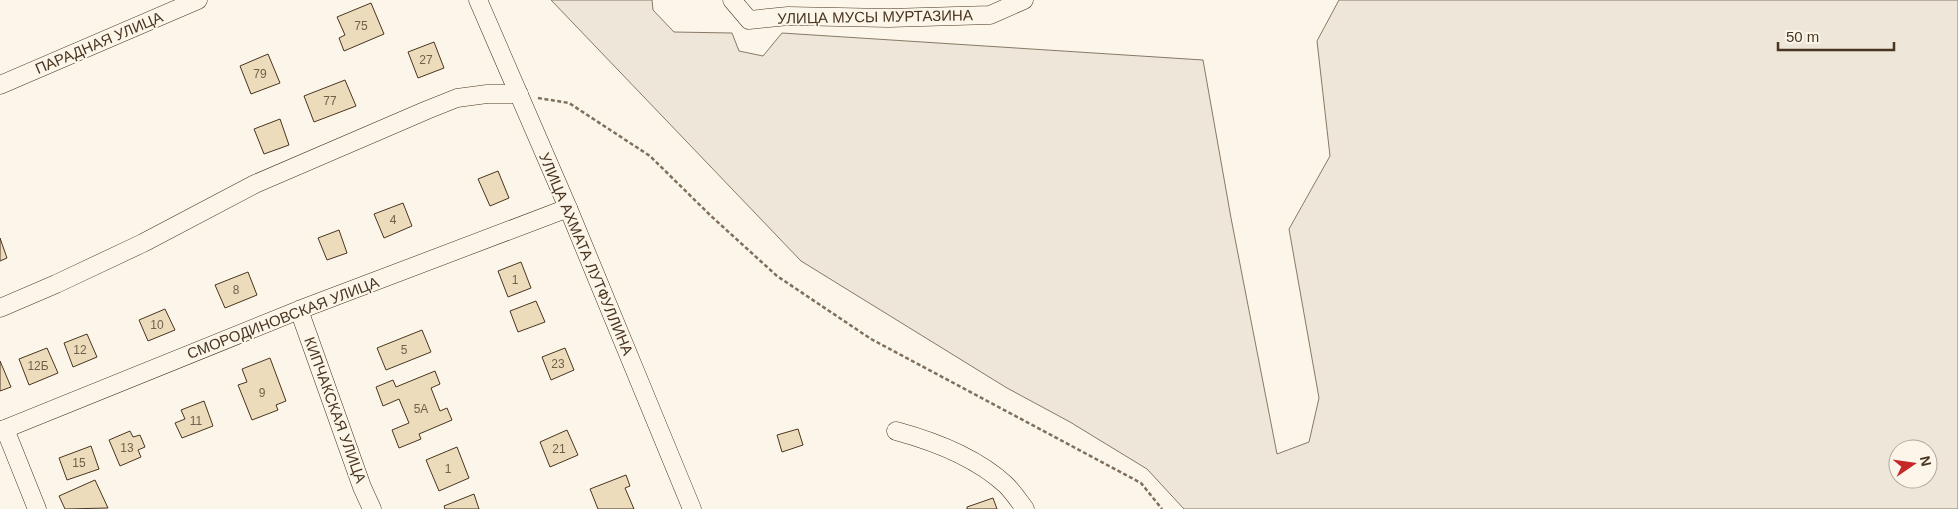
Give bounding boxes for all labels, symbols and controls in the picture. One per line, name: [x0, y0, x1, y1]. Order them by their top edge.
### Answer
street label: УЛИЦА МУСЫ МУРТАЗИНА: [777, 6, 973, 27]
street label: ПАРАДНАЯ УЛИЦА: [32, 8, 165, 77]
house number: 75: [354, 19, 368, 33]
scale bar: [1778, 20, 1894, 52]
text: 50 m: [1786, 28, 1819, 45]
house number: 27: [419, 53, 433, 67]
house number: 79: [253, 67, 267, 81]
house number: 77: [323, 94, 337, 108]
street label: УЛИЦА АХМАТА ЛУТФУЛЛИНА: [536, 150, 637, 358]
house number: 4: [390, 213, 397, 227]
street label: СМОРОДИНОВСКАЯ УЛИЦА: [184, 273, 381, 362]
house number: 1: [512, 273, 519, 287]
house number: 8: [233, 283, 240, 297]
house number: 10: [150, 318, 164, 332]
street label: КИПЧАКСКАЯ УЛИЦА: [301, 334, 370, 485]
house number: 12: [73, 343, 87, 357]
house number: 5: [401, 343, 408, 357]
house number: 23: [551, 357, 565, 371]
house number: 12Б: [27, 359, 49, 373]
house number: 9: [259, 386, 266, 400]
house number: 5А: [414, 402, 428, 416]
house number: 11: [190, 414, 203, 428]
north arrow: [1888, 439, 1938, 489]
house number: 13: [120, 441, 134, 455]
house number: 21: [552, 442, 566, 456]
text: N: [1917, 454, 1935, 468]
house number: 15: [72, 456, 86, 470]
house number: 1: [445, 462, 452, 476]

